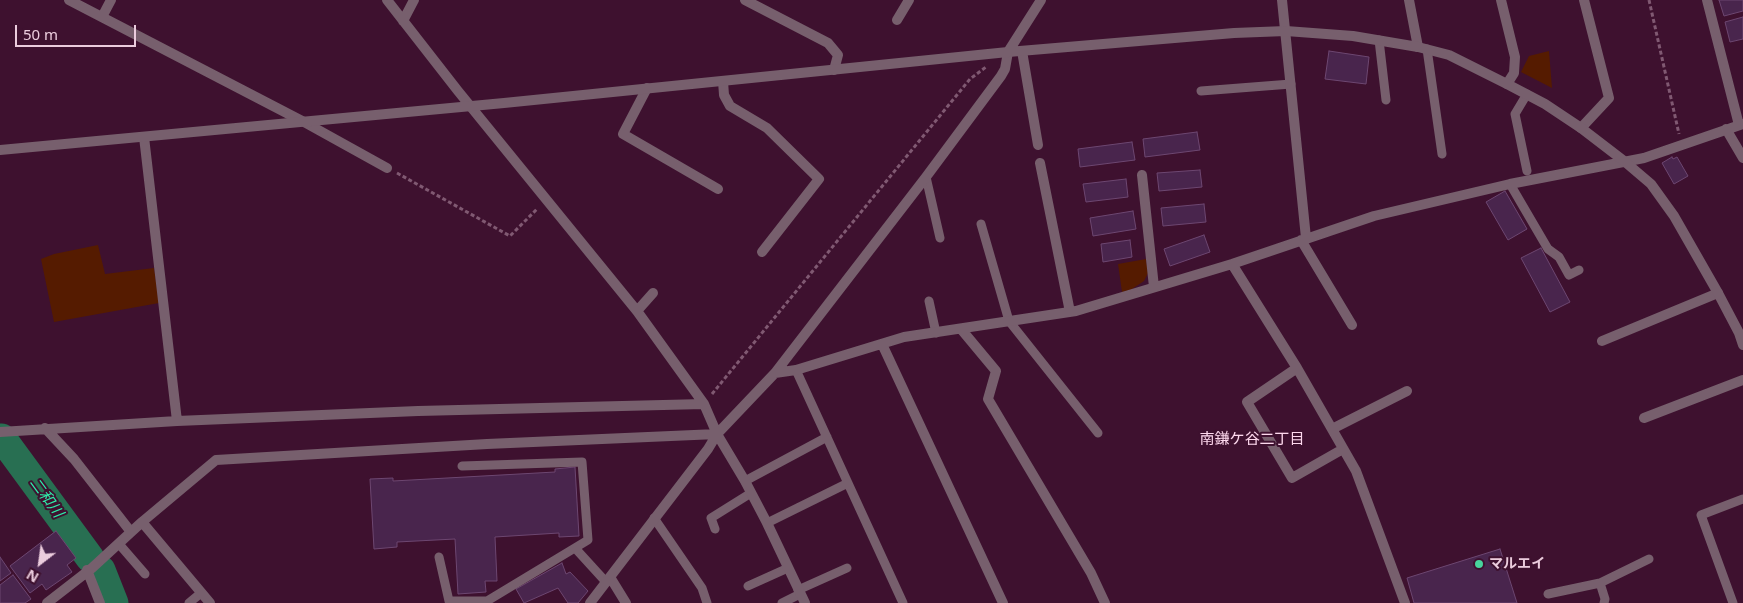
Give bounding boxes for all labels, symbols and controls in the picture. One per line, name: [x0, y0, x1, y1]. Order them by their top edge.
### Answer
scale bar: [18, 15, 139, 47]
text: 50 m: [23, 24, 58, 44]
district label: 南鎌ケ谷二丁目: [1200, 431, 1304, 449]
water label: 二和川: [25, 475, 67, 521]
north arrow: [15, 538, 65, 588]
place label: マルエイ: [1489, 556, 1545, 572]
marker: マルエイ: [1473, 558, 1485, 570]
text: N: [23, 565, 42, 588]

